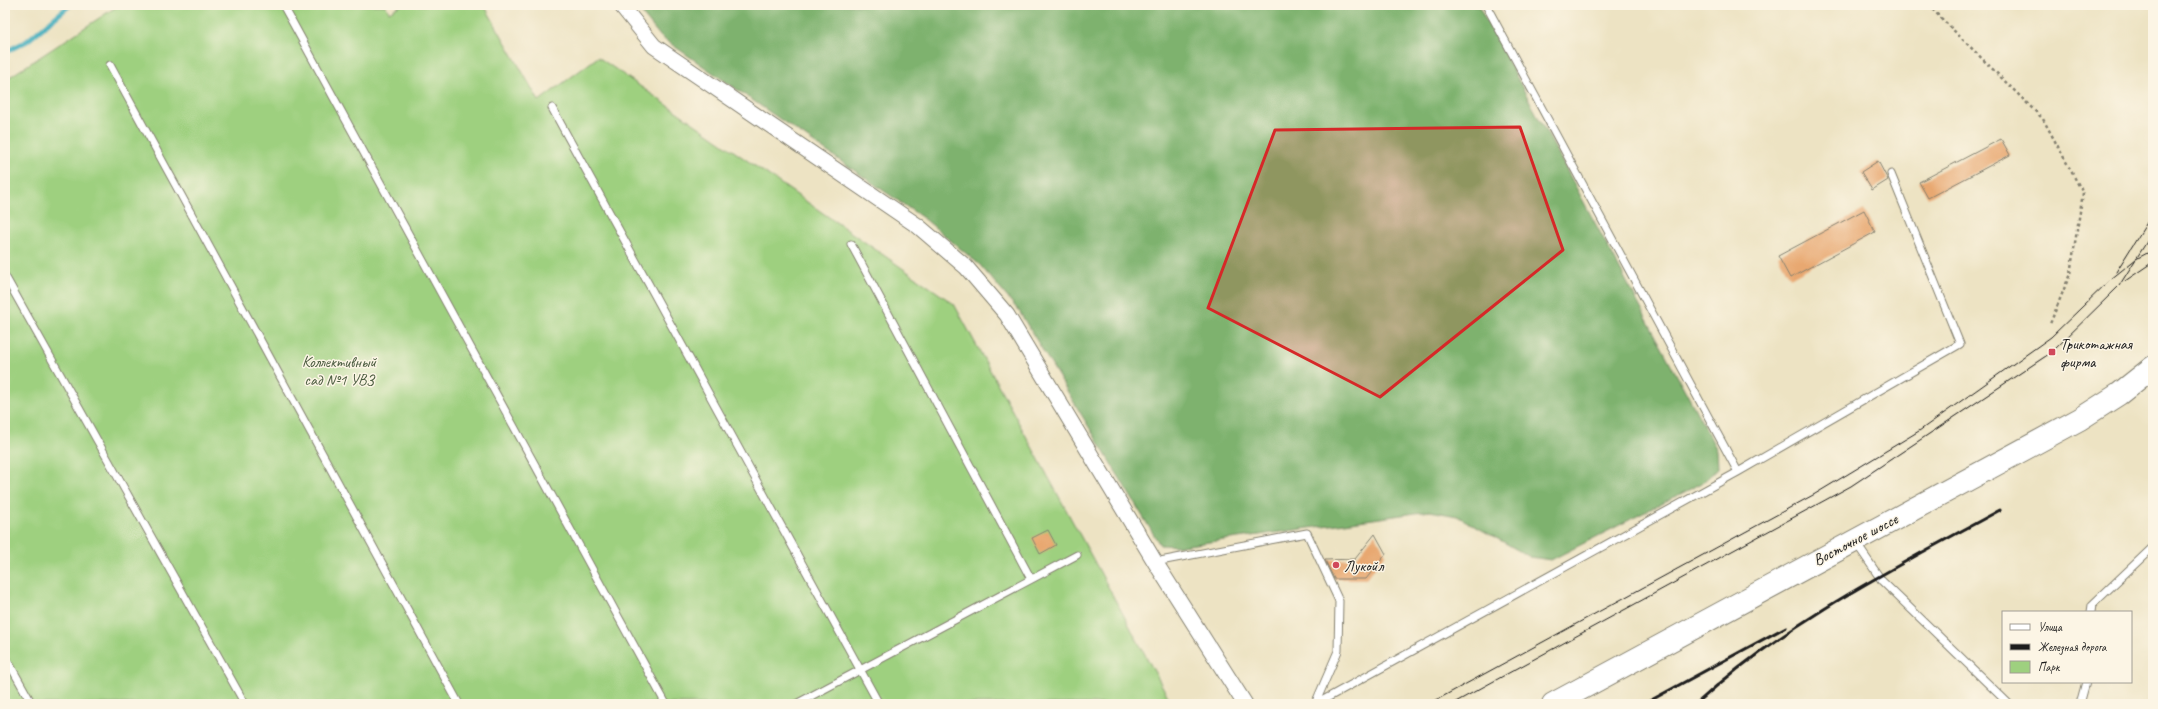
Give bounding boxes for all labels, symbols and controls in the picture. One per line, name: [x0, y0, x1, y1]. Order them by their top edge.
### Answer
place label: Трикотажная фирма: [2060, 334, 2133, 372]
marker: Трикотажная фирма: [2047, 347, 2057, 357]
park label: Коллективный сад №1 УВЗ: [302, 352, 377, 390]
street label: Восточное шоссе: [1810, 508, 1903, 571]
place label: Лукойл: [1344, 556, 1385, 576]
marker: Лукойл: [1331, 560, 1341, 570]
legend: [2002, 611, 2132, 683]
text: Улица: [2038, 619, 2063, 635]
text: Железная дорога: [2038, 639, 2107, 655]
text: Парк: [2038, 659, 2061, 675]

